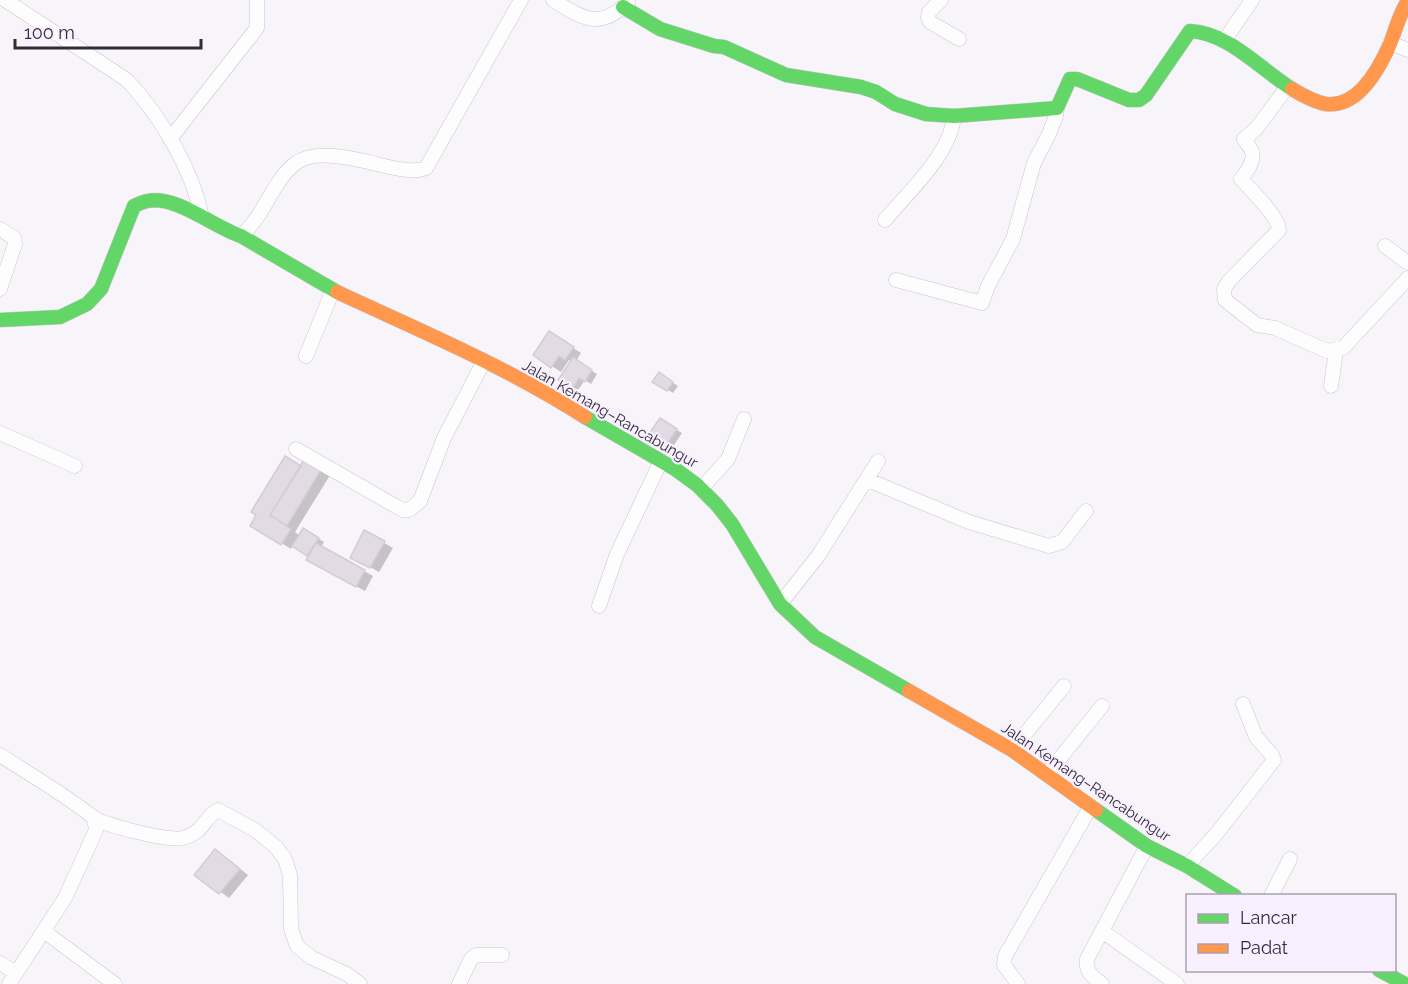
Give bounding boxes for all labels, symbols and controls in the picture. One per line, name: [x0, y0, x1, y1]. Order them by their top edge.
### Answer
scale bar: [15, 12, 201, 50]
text: 100 m: [24, 22, 75, 43]
street label: Jalan Kemang–Rancabungur: [519, 356, 702, 472]
street label: Jalan Kemang–Rancabungur: [998, 719, 1175, 846]
legend: [1186, 894, 1396, 972]
text: Lancar: [1240, 907, 1297, 928]
text: Padat: [1240, 937, 1288, 958]

